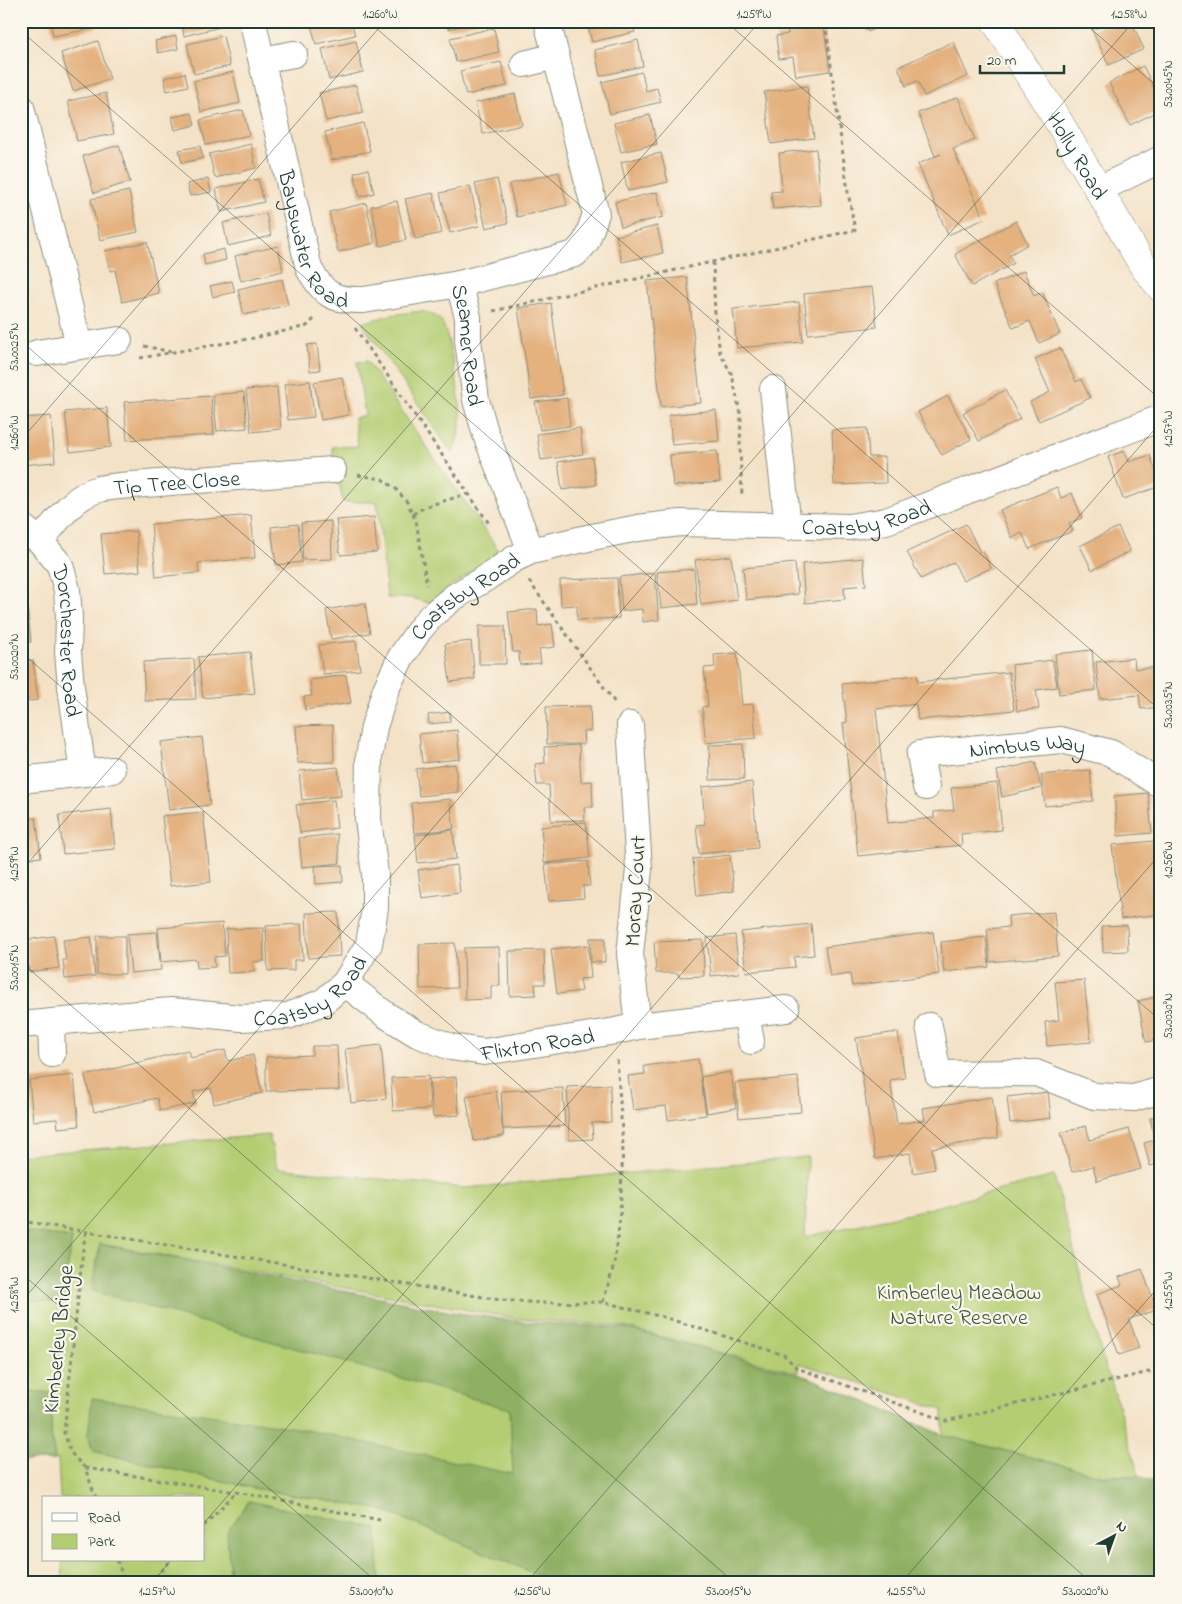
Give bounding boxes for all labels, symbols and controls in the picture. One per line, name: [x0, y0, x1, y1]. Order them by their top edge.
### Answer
text: 1.260°W: [362, 6, 398, 24]
text: 1.259°W: [736, 6, 772, 24]
text: 1.258°W: [1111, 6, 1147, 24]
scale bar: [980, 42, 1063, 74]
text: 20 m: [987, 50, 1017, 72]
text: 53.0045°N: [1160, 60, 1178, 108]
street label: Holly Road: [1037, 107, 1114, 206]
street label: Bayswater Road: [268, 166, 351, 319]
street label: Seamer Road: [441, 281, 490, 408]
text: 53.0025°N: [6, 323, 24, 371]
text: 1.257°W: [1160, 411, 1178, 447]
text: 1.260°W: [6, 415, 24, 451]
street label: Tip Tree Close: [112, 464, 241, 505]
street label: Coatsby Road: [801, 492, 936, 546]
street label: Coatsby Road: [404, 546, 528, 648]
street label: Dorchester Road: [41, 560, 88, 719]
text: 53.0020°N: [6, 633, 24, 681]
text: 53.0035°N: [1160, 681, 1178, 729]
street label: Nimbus Way: [968, 727, 1089, 768]
street label: Moray Court: [618, 834, 657, 948]
text: 1.256°W: [1160, 842, 1178, 878]
text: 1.259°W: [6, 846, 24, 882]
text: 53.0015°N: [6, 945, 24, 991]
street label: Coatsby Road: [253, 951, 377, 1036]
text: 53.0030°N: [1160, 993, 1178, 1039]
street label: Flixton Road: [477, 1022, 597, 1071]
street label: Kimberley Bridge: [36, 1263, 85, 1415]
text: 1.255°W: [1160, 1272, 1178, 1310]
text: 1.258°W: [6, 1277, 24, 1313]
park label: Kimberley Meadow Nature Reserve: [877, 1278, 1041, 1335]
legend: [42, 1496, 205, 1562]
text: Road: [88, 1507, 121, 1529]
north arrow: [1090, 1512, 1140, 1562]
text: N: [1111, 1516, 1132, 1538]
text: Park: [88, 1531, 116, 1553]
text: 1.257°W: [139, 1583, 175, 1601]
text: 53.0010°N: [349, 1583, 393, 1601]
text: 1.256°W: [514, 1583, 550, 1601]
text: 53.0015°N: [705, 1583, 751, 1601]
text: 1.255°W: [887, 1583, 925, 1601]
text: 53.0020°N: [1061, 1583, 1109, 1601]

